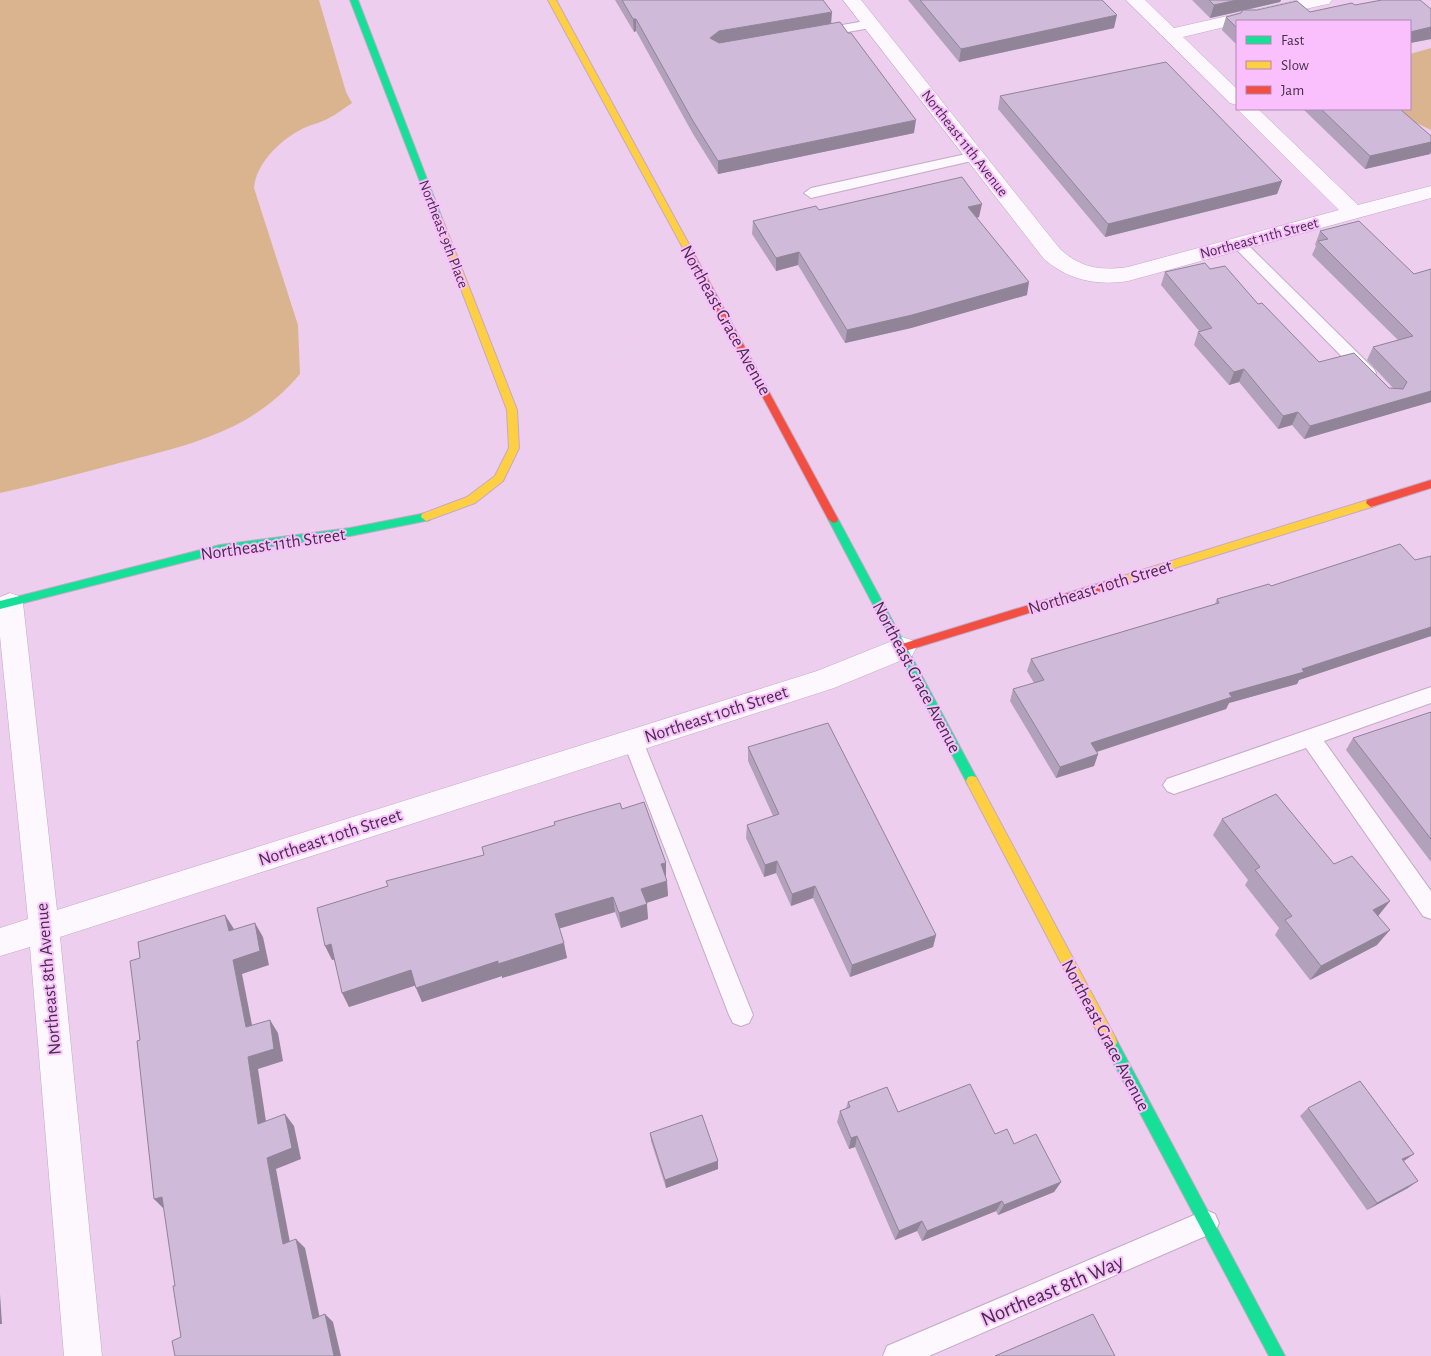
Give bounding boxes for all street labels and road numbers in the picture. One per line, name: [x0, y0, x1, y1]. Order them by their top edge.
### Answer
street label: Northeast 11th Avenue: [919, 87, 1011, 199]
street label: Northeast 9th Place: [416, 178, 471, 290]
street label: Northeast 11th Street: [1198, 215, 1320, 262]
street label: Northeast Grace Avenue: [676, 242, 774, 399]
street label: Northeast 11th Street: [199, 526, 347, 564]
street label: Northeast 10th Street: [1026, 557, 1175, 618]
street label: Northeast Grace Avenue: [869, 599, 964, 756]
street label: Northeast 10th Street: [642, 683, 790, 747]
street label: Northeast 10th Street: [256, 806, 404, 870]
street label: Northeast 8th Avenue: [33, 902, 65, 1056]
street label: Northeast Grace Avenue: [1058, 957, 1153, 1114]
street label: Northeast 8th Way: [978, 1251, 1127, 1330]

